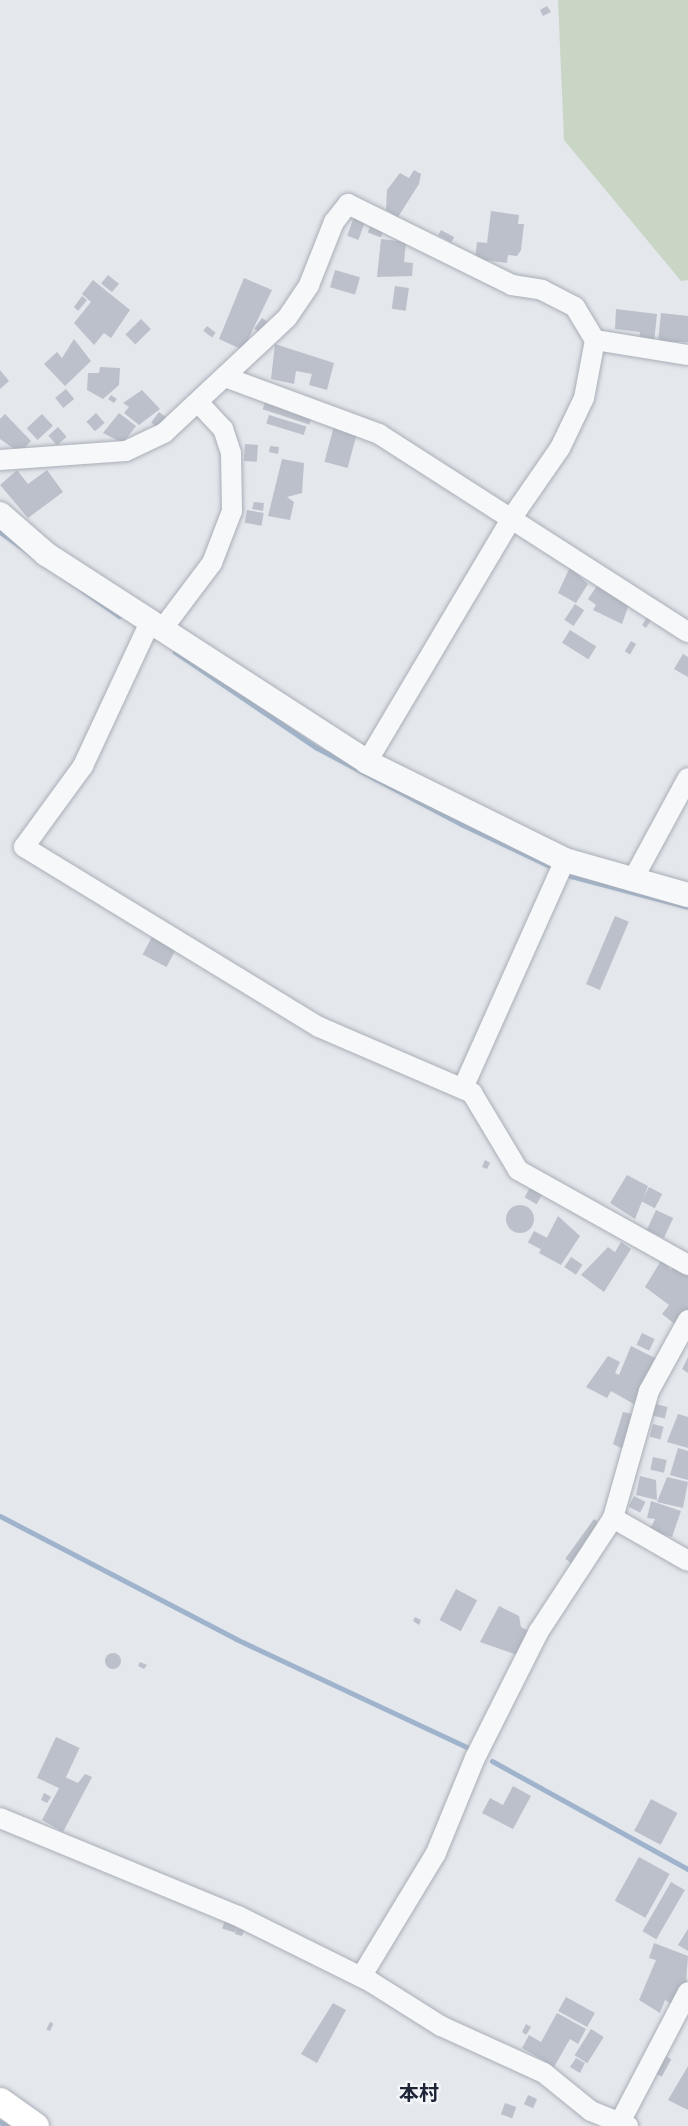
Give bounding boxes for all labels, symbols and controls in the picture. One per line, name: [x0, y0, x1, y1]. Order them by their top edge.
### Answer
district label: 本村: [399, 2080, 439, 2104]

